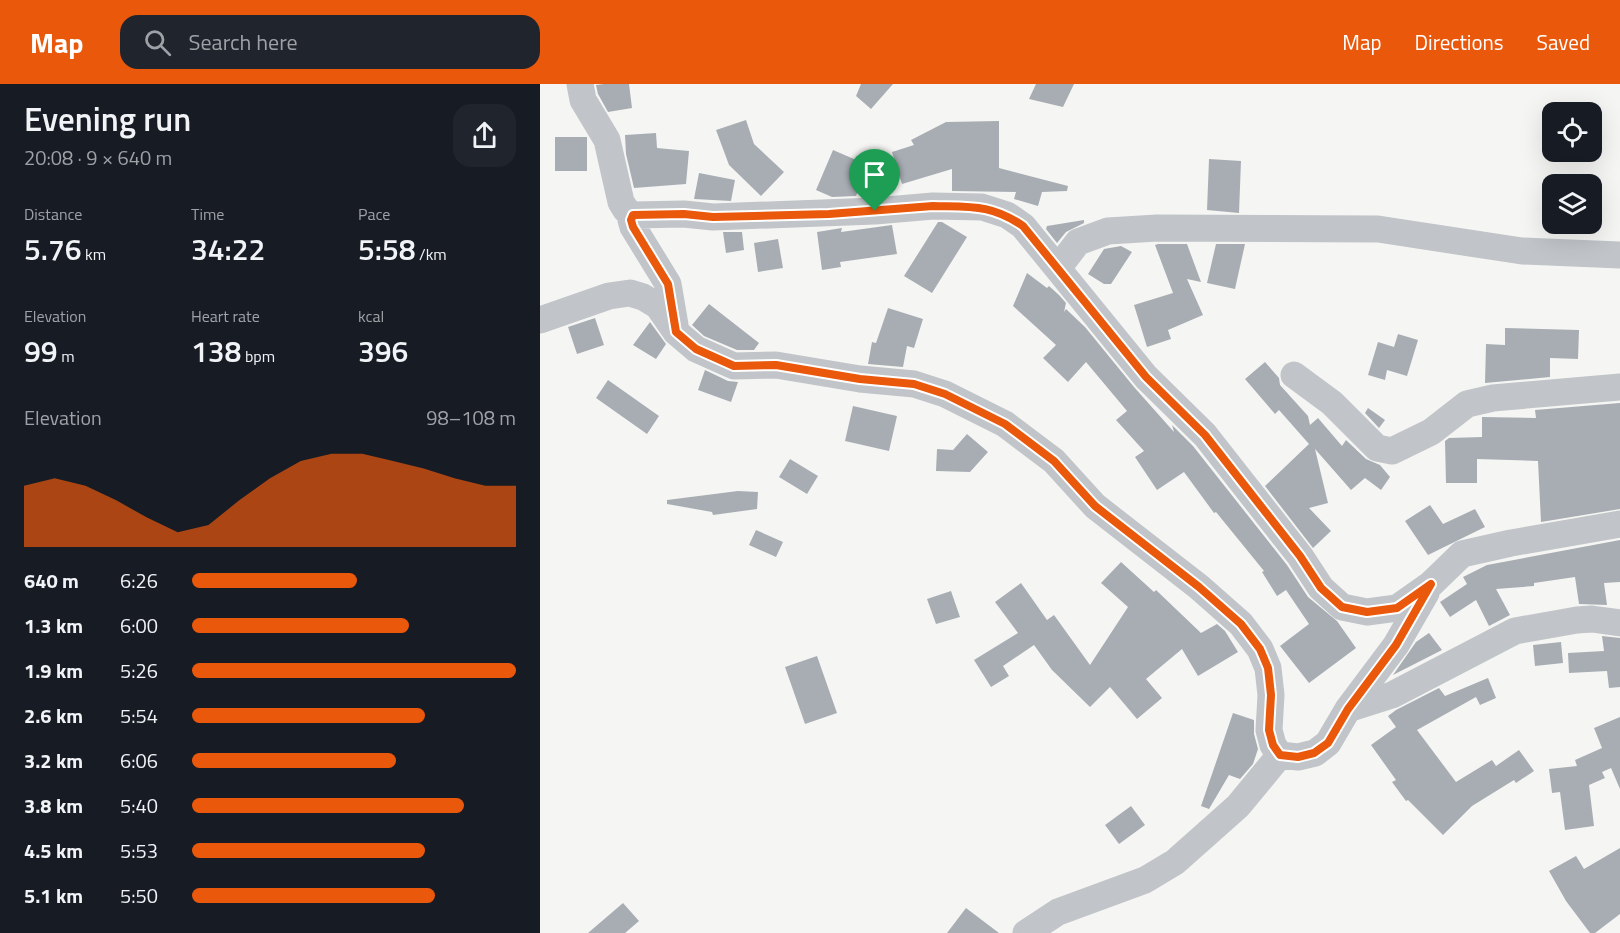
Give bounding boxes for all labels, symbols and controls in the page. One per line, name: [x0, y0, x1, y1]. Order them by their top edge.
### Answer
search box: [120, 15, 540, 69]
text: Map: [30, 21, 84, 64]
text: Search here: [189, 25, 298, 59]
icon: search: [141, 26, 174, 59]
text: Map: [1342, 26, 1382, 58]
text: Directions: [1415, 26, 1504, 58]
text: Saved: [1537, 26, 1590, 58]
text: Evening run: [24, 94, 191, 144]
map controls: [1542, 102, 1602, 234]
button: locate: [1542, 102, 1602, 162]
button: share: [453, 104, 516, 167]
text: 20:08 · 9 × 640 m: [24, 142, 172, 173]
pin: [849, 149, 900, 211]
icon: arrive: [858, 158, 891, 191]
button: layers: [1542, 174, 1602, 234]
text: Distance: [24, 202, 82, 226]
text: Time: [191, 202, 224, 226]
text: Pace: [358, 202, 390, 226]
text: 5.76: [24, 226, 82, 272]
text: 34:22: [191, 226, 265, 272]
text: 5:58: [358, 226, 416, 272]
text: km: [82, 242, 106, 266]
text: /km: [416, 242, 447, 266]
text: Elevation: [24, 304, 86, 328]
text: Heart rate: [191, 304, 260, 328]
text: kcal: [358, 304, 384, 328]
text: 99: [24, 328, 58, 374]
text: 138: [191, 328, 241, 374]
text: 396: [358, 328, 408, 374]
text: m: [58, 344, 75, 368]
text: bpm: [241, 344, 275, 368]
text: Elevation: [24, 402, 102, 433]
text: 98–108 m: [426, 402, 516, 433]
text: 640 m: [24, 565, 79, 596]
text: 6:26: [120, 565, 158, 596]
text: 1.3 km: [24, 610, 83, 641]
text: 6:00: [120, 610, 158, 641]
text: 1.9 km: [24, 655, 83, 686]
text: 5:26: [120, 655, 158, 686]
text: 2.6 km: [24, 700, 83, 731]
text: 5:54: [120, 700, 158, 731]
text: 3.2 km: [24, 745, 83, 776]
text: 6:06: [120, 745, 158, 776]
text: 3.8 km: [24, 790, 83, 821]
text: 5:40: [120, 790, 158, 821]
text: 4.5 km: [24, 835, 83, 866]
text: 5:53: [120, 835, 158, 866]
text: 5.1 km: [24, 880, 83, 911]
text: 5:50: [120, 880, 158, 911]

